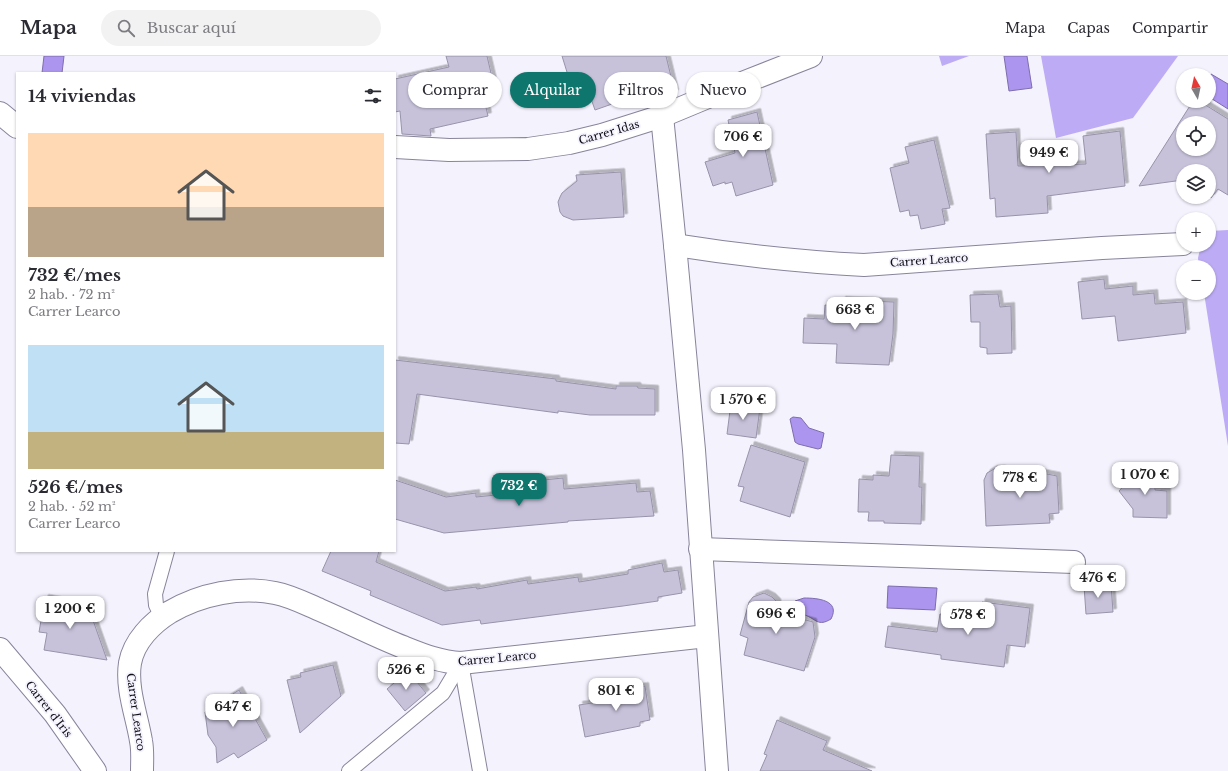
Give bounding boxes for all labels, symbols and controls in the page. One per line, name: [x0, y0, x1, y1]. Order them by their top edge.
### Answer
search box: [101, 10, 381, 46]
text: Mapa: [20, 16, 77, 39]
icon: search: [115, 17, 137, 39]
text: Buscar aquí: [147, 18, 236, 37]
text: Mapa: [1005, 19, 1045, 37]
text: Capas: [1067, 19, 1110, 37]
text: Compartir: [1132, 19, 1208, 37]
north arrow: [1176, 68, 1216, 108]
map controls: [1176, 68, 1216, 300]
chip: Comprar: [408, 72, 502, 108]
chip: Alquilar: [510, 72, 596, 108]
chip: Filtros: [604, 72, 678, 108]
chip: Nuevo: [686, 72, 761, 108]
icon: filters: [362, 85, 384, 107]
text: 14 viviendas: [28, 86, 136, 107]
button: locate: [1176, 116, 1216, 156]
street label: Carrer Idas: [577, 117, 641, 147]
pin: 706 €: [715, 124, 771, 158]
text: 706 €: [724, 128, 762, 145]
pin: 949 €: [1021, 140, 1077, 174]
text: 949 €: [1029, 144, 1069, 161]
icon: home: [170, 159, 242, 231]
button: layers: [1176, 164, 1216, 204]
button: +: [1176, 212, 1216, 252]
street label: Carrer Learco: [889, 250, 969, 270]
button: −: [1176, 260, 1216, 300]
text: 732 €/mes: [28, 265, 121, 286]
text: 2 hab. · 72 m²: [28, 286, 115, 303]
pin: 663 €: [827, 297, 883, 331]
text: 663 €: [835, 301, 875, 318]
text: Carrer Learco: [28, 303, 121, 320]
icon: home: [170, 371, 242, 443]
pin: 1 570 €: [706, 387, 780, 421]
text: 1 570 €: [720, 391, 766, 408]
pin: 1 070 €: [1108, 462, 1182, 496]
pin: 778 €: [992, 465, 1048, 499]
text: 1 070 €: [1121, 466, 1169, 483]
text: 778 €: [1002, 469, 1038, 486]
pin: 732 €: [491, 473, 547, 507]
text: 526 €/mes: [28, 477, 123, 498]
text: 732 €: [501, 477, 537, 494]
text: 2 hab. · 52 m²: [28, 498, 116, 515]
text: Carrer Learco: [28, 515, 121, 532]
pin: 476 €: [1070, 565, 1126, 599]
text: 476 €: [1079, 569, 1117, 586]
pin: 1 200 €: [33, 596, 107, 630]
text: 1 200 €: [45, 600, 95, 617]
pin: 696 €: [748, 601, 804, 635]
pin: 578 €: [940, 602, 996, 636]
text: 696 €: [756, 605, 796, 622]
text: 578 €: [950, 606, 986, 623]
street label: Carrer Learco: [457, 648, 537, 668]
pin: 526 €: [378, 657, 434, 691]
text: 526 €: [387, 661, 425, 678]
street label: Carrer Learco: [124, 672, 148, 752]
street label: Carrer d'Iris: [23, 678, 75, 740]
pin: 801 €: [588, 678, 644, 712]
text: 801 €: [597, 682, 635, 699]
pin: 647 €: [205, 694, 261, 728]
text: 647 €: [214, 698, 252, 715]

